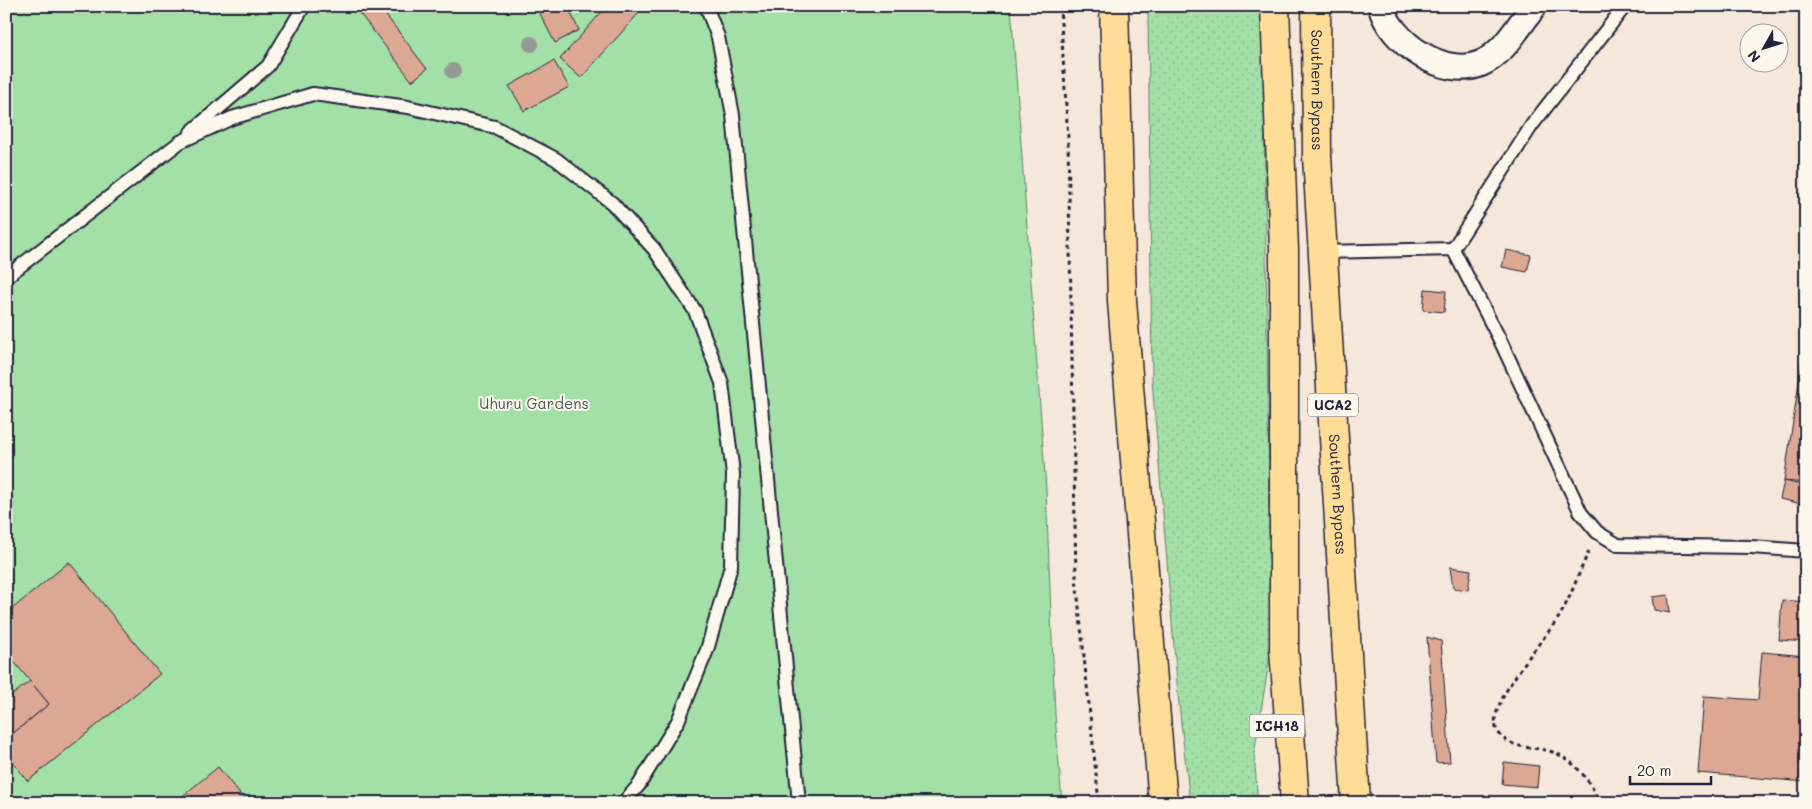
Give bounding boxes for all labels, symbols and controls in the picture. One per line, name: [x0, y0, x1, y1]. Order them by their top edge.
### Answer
north arrow: [1740, 22, 1790, 72]
street label: Southern Bypass: [1307, 29, 1328, 151]
text: N: [1743, 46, 1764, 67]
park label: Uhuru Gardens: [479, 393, 589, 413]
road number: UCA2: [1308, 394, 1358, 416]
street label: Southern Bypass: [1325, 433, 1352, 555]
road number: ICH18: [1250, 714, 1304, 738]
scale bar: [1630, 754, 1711, 786]
text: 20 m: [1637, 760, 1671, 780]

